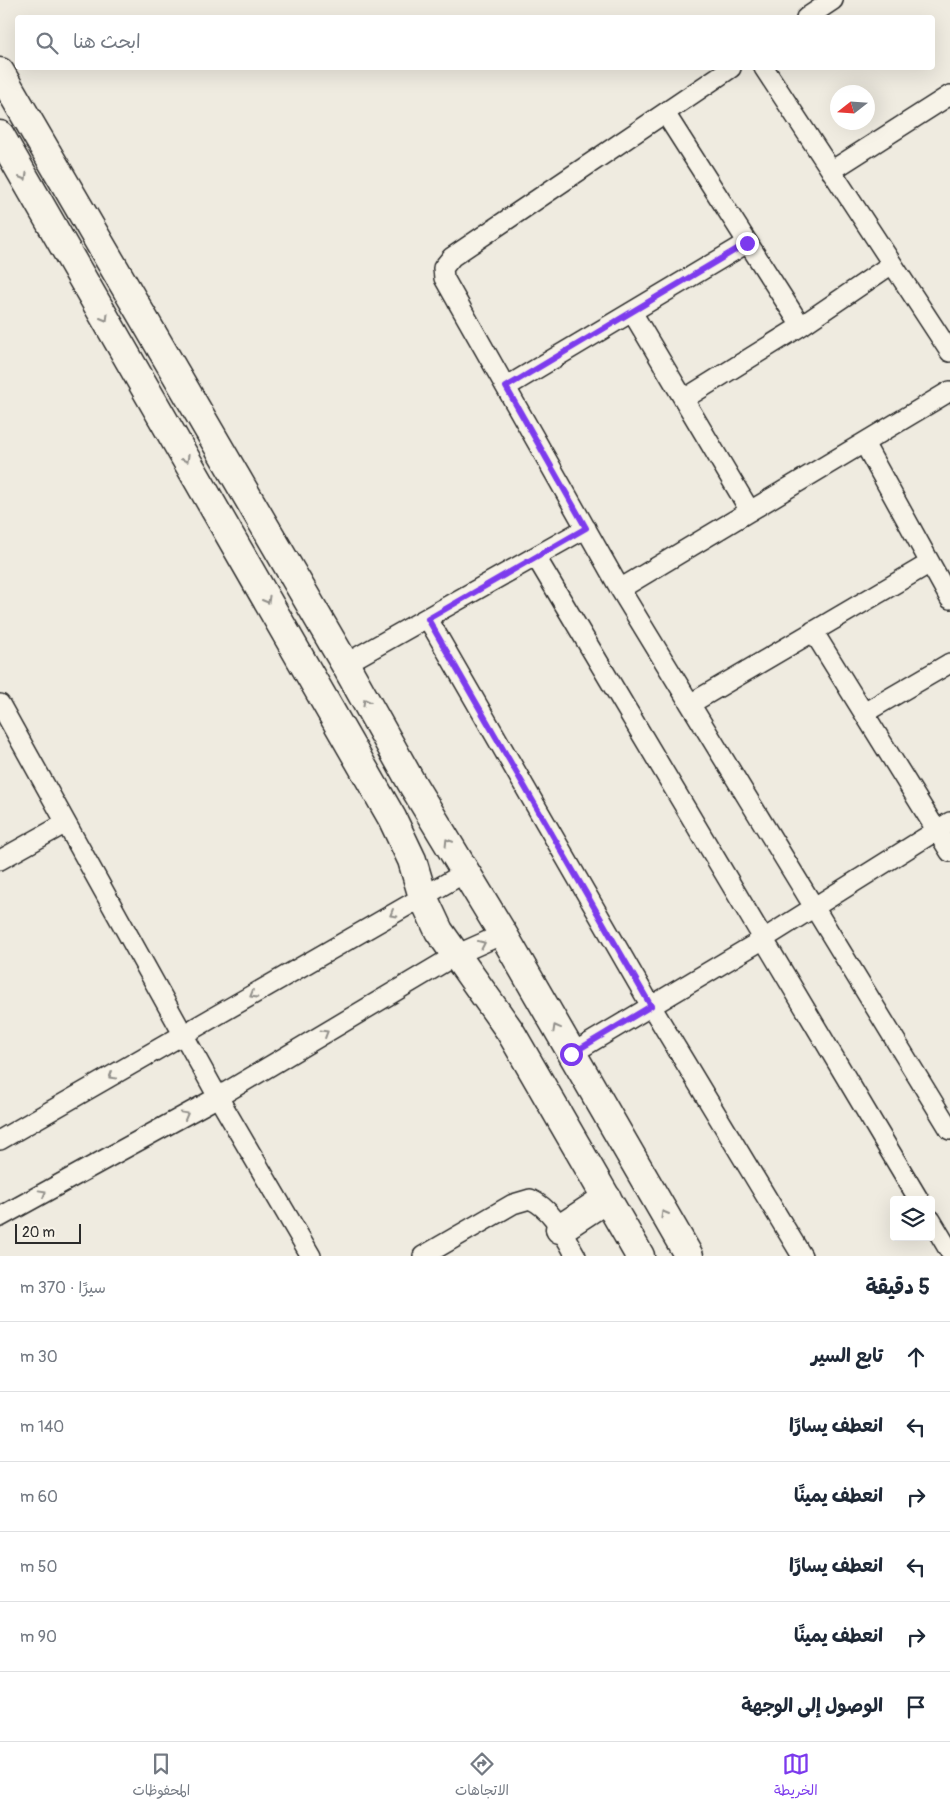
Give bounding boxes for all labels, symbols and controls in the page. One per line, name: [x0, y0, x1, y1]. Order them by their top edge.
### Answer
search box: [15, 15, 935, 70]
icon: search: [33, 29, 61, 57]
text: ابحث هنا: [73, 30, 141, 54]
north arrow: [830, 85, 875, 130]
one-way arrow: [18, 172, 28, 181]
route end: [736, 232, 759, 255]
one-way arrow: [99, 313, 109, 322]
one-way arrow: [180, 454, 190, 463]
one-way arrow: [261, 594, 271, 603]
one-way arrow: [362, 698, 372, 707]
one-way arrow: [444, 839, 454, 848]
one-way arrow: [390, 907, 399, 917]
one-way arrow: [476, 940, 485, 950]
one-way arrow: [249, 989, 258, 999]
one-way arrow: [552, 1024, 562, 1033]
one-way arrow: [320, 1029, 329, 1039]
route start: [560, 1043, 583, 1066]
one-way arrow: [108, 1070, 117, 1080]
one-way arrow: [180, 1111, 189, 1121]
one-way arrow: [37, 1189, 46, 1199]
map controls: [890, 1196, 935, 1241]
button: layers: [890, 1196, 935, 1241]
one-way arrow: [660, 1210, 670, 1219]
scale bar: [15, 1221, 81, 1244]
text: 20 m: [22, 1224, 55, 1241]
text: 5 دقيقة: [866, 1274, 930, 1301]
text: سيرًا · 370 m: [20, 1278, 106, 1298]
icon: ahead: [902, 1343, 930, 1371]
text: تابع السير: [811, 1344, 883, 1368]
text: 30 m: [20, 1347, 58, 1367]
icon: left: [902, 1413, 930, 1441]
text: انعطف يسارًا: [789, 1414, 883, 1438]
text: 140 m: [20, 1417, 64, 1437]
icon: right: [902, 1483, 930, 1511]
text: انعطف يمينًا: [794, 1484, 883, 1508]
text: 60 m: [20, 1487, 58, 1507]
icon: left: [902, 1553, 930, 1581]
text: انعطف يسارًا: [789, 1554, 883, 1578]
text: 50 m: [20, 1557, 57, 1577]
icon: right: [902, 1623, 930, 1651]
text: انعطف يمينًا: [794, 1624, 883, 1648]
text: 90 m: [20, 1627, 57, 1647]
icon: arrive: [902, 1693, 930, 1721]
text: الوصول إلى الوجهة: [741, 1694, 883, 1718]
tab: المحفوظات: [132, 1750, 190, 1803]
tab: الاتجاهات: [455, 1750, 509, 1803]
tab: الخريطة: [774, 1750, 818, 1803]

